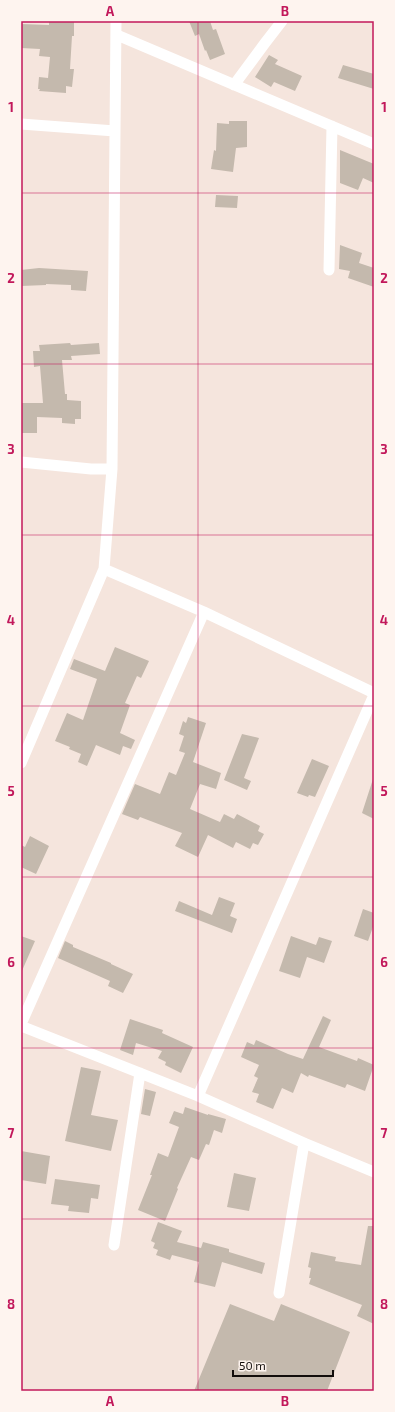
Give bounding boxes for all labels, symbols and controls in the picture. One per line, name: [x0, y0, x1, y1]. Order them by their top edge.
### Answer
text: A: [106, 3, 115, 19]
text: B: [281, 3, 289, 19]
text: 1: [8, 99, 14, 115]
text: 1: [381, 99, 387, 115]
text: 2: [7, 270, 15, 286]
text: 2: [380, 270, 388, 286]
text: 3: [7, 441, 15, 457]
text: 3: [380, 441, 388, 457]
text: 4: [7, 612, 15, 628]
text: 4: [380, 612, 388, 628]
text: 5: [7, 783, 15, 799]
text: 5: [380, 783, 388, 799]
text: 6: [7, 954, 15, 970]
text: 6: [380, 954, 388, 970]
text: 7: [8, 1125, 15, 1141]
text: 7: [381, 1125, 388, 1141]
text: 8: [7, 1296, 15, 1312]
text: 8: [380, 1296, 388, 1312]
scale bar: [233, 1352, 333, 1378]
text: 50 m: [239, 1358, 266, 1372]
text: A: [106, 1393, 115, 1409]
text: B: [281, 1393, 289, 1409]

